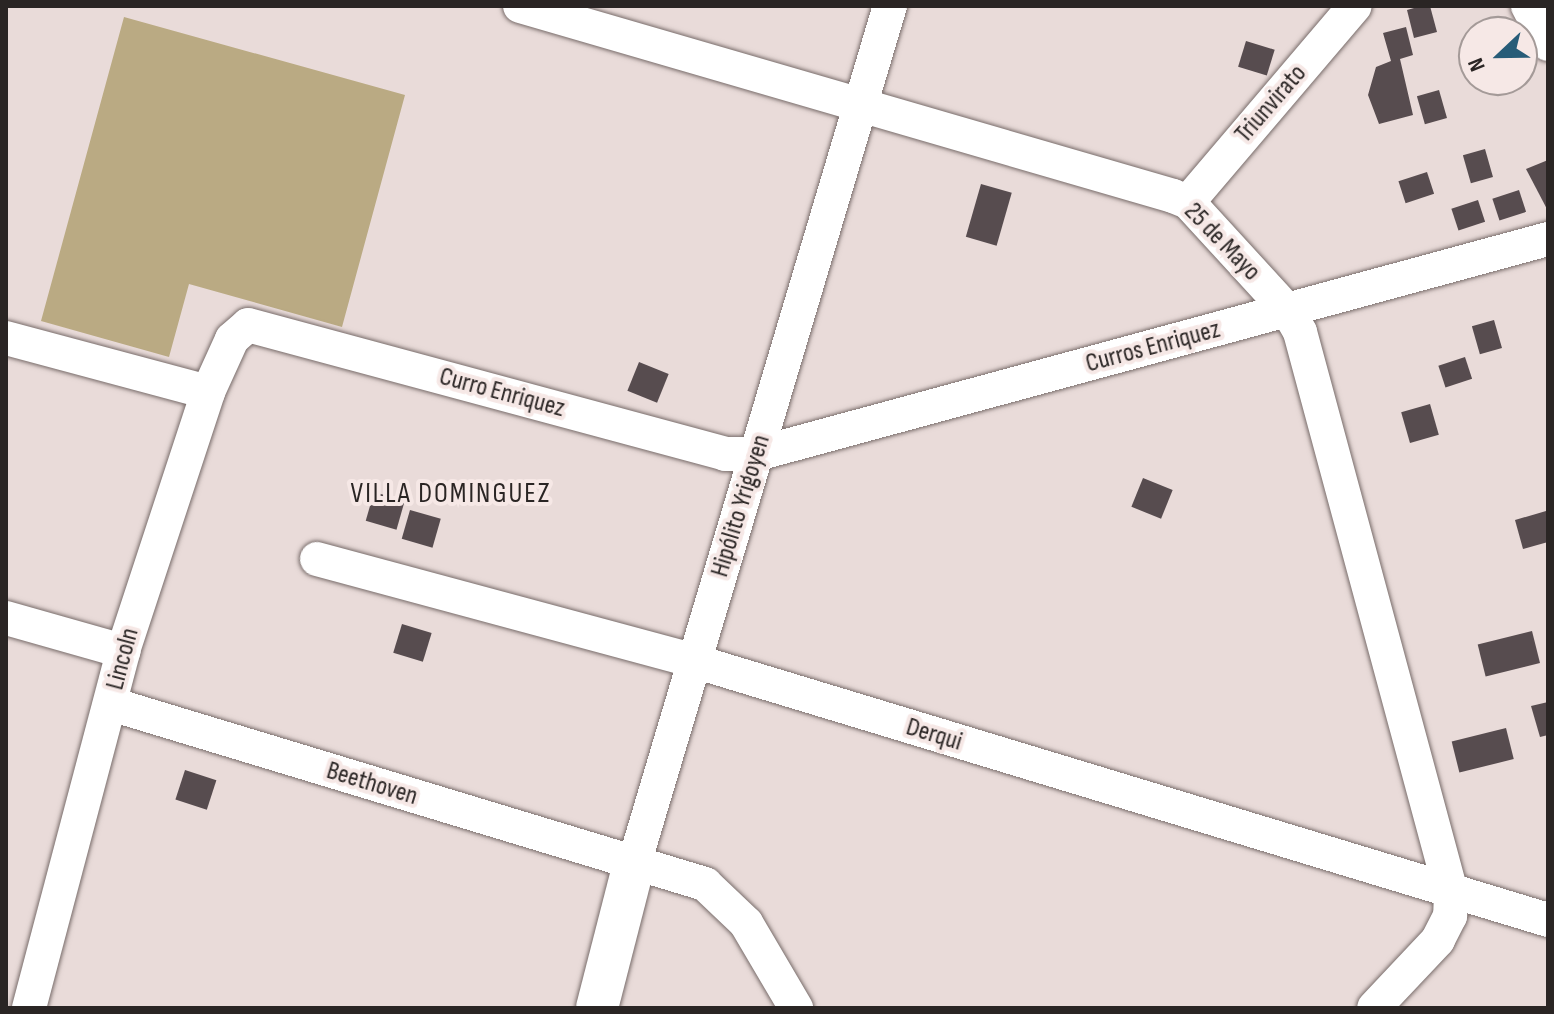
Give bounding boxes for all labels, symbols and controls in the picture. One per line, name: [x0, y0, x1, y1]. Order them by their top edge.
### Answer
north arrow: [1458, 16, 1538, 96]
text: N: [1462, 54, 1492, 75]
street label: Triunvirato: [1229, 59, 1313, 149]
street label: 25 de Mayo: [1177, 196, 1267, 288]
street label: Curros Enriquez: [1082, 314, 1224, 380]
street label: Curro Enriquez: [436, 361, 568, 425]
street label: Hipólito Yrigoyen: [705, 431, 777, 581]
district label: VILLA DOMINGUEZ: [351, 477, 551, 511]
street label: Lincoln: [100, 625, 146, 693]
street label: Derqui: [902, 712, 966, 758]
street label: Beethoven: [323, 755, 421, 813]

